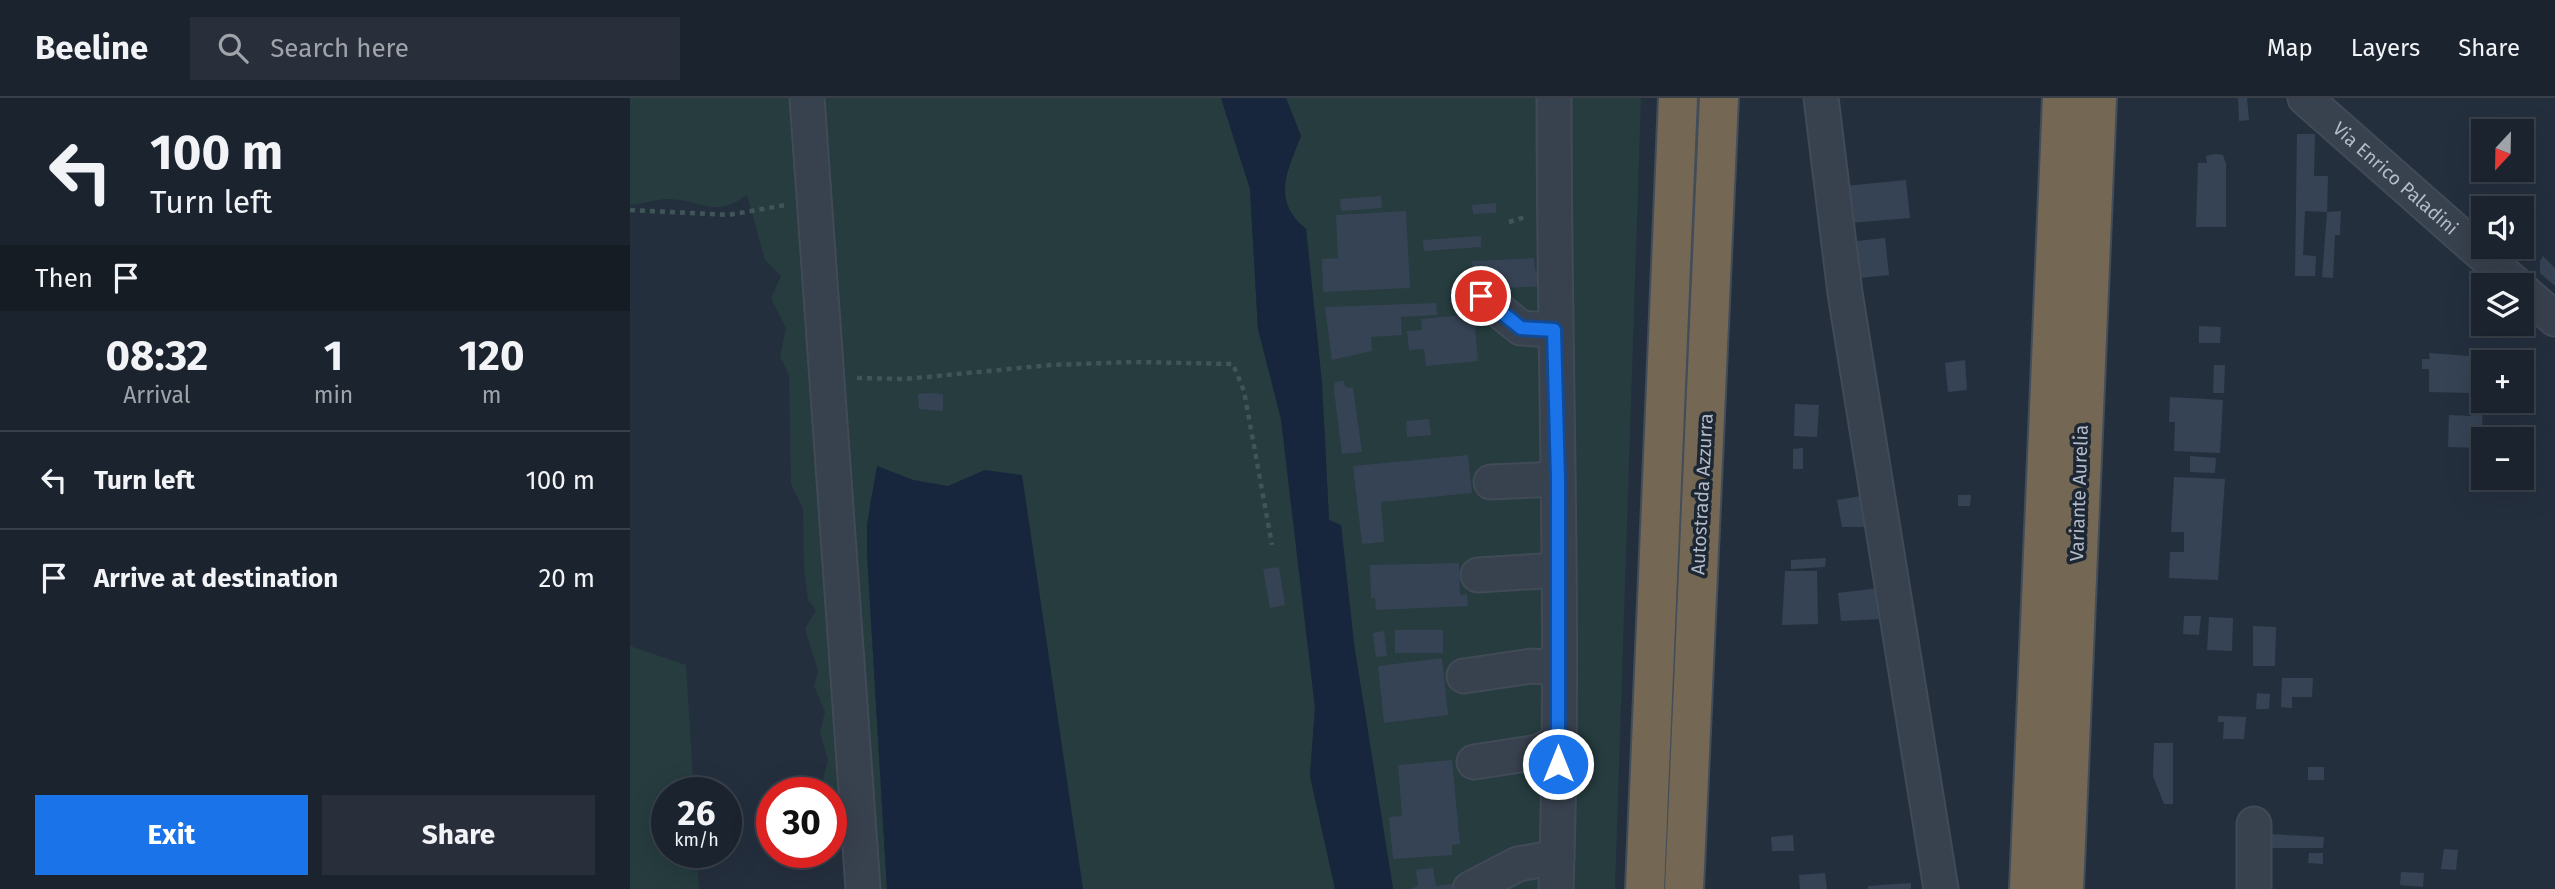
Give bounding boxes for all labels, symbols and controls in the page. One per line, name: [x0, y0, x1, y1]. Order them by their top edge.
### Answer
search box: [190, 17, 680, 80]
text: Beeline: [35, 28, 148, 68]
icon: search: [214, 29, 252, 67]
text: Search here: [270, 33, 409, 64]
text: Map: [2267, 34, 2313, 62]
text: Layers: [2351, 34, 2420, 62]
text: Share: [2458, 34, 2520, 62]
street label: Via Enrico Paladini: [2328, 117, 2463, 239]
north arrow: [2471, 119, 2534, 182]
map controls: [2471, 119, 2534, 490]
text: 100 m: [150, 123, 283, 182]
icon: left: [35, 126, 126, 217]
text: Turn left: [150, 183, 272, 221]
button: sound: [2471, 196, 2534, 259]
icon: arrive: [107, 259, 145, 297]
text: Then: [35, 263, 93, 294]
pin: [1451, 266, 1511, 326]
button: layers: [2471, 273, 2534, 336]
icon: arrive: [1462, 277, 1500, 315]
text: 08:32: [105, 331, 208, 381]
text: 1: [324, 331, 343, 381]
text: 120: [459, 331, 525, 381]
button: +: [2471, 350, 2534, 413]
text: Arrival: [123, 381, 191, 409]
text: min: [314, 381, 353, 409]
text: m: [482, 381, 502, 409]
street label: Autostrada Azzurra: [1686, 413, 1718, 575]
street label: Variante Aurelia: [2065, 424, 2093, 562]
button: −: [2471, 427, 2534, 490]
icon: left: [35, 461, 73, 499]
text: Turn left: [94, 465, 195, 496]
text: 100 m: [526, 465, 595, 496]
icon: arrive: [35, 559, 73, 597]
text: Arrive at destination: [94, 563, 338, 594]
text: 20 m: [538, 563, 595, 594]
position arrow: [1521, 727, 1595, 801]
speed limit sign: 30: [756, 777, 847, 868]
text: 26: [678, 792, 715, 834]
button: Exit: [35, 795, 308, 875]
button: Share: [322, 795, 595, 875]
text: km/h: [674, 829, 719, 851]

